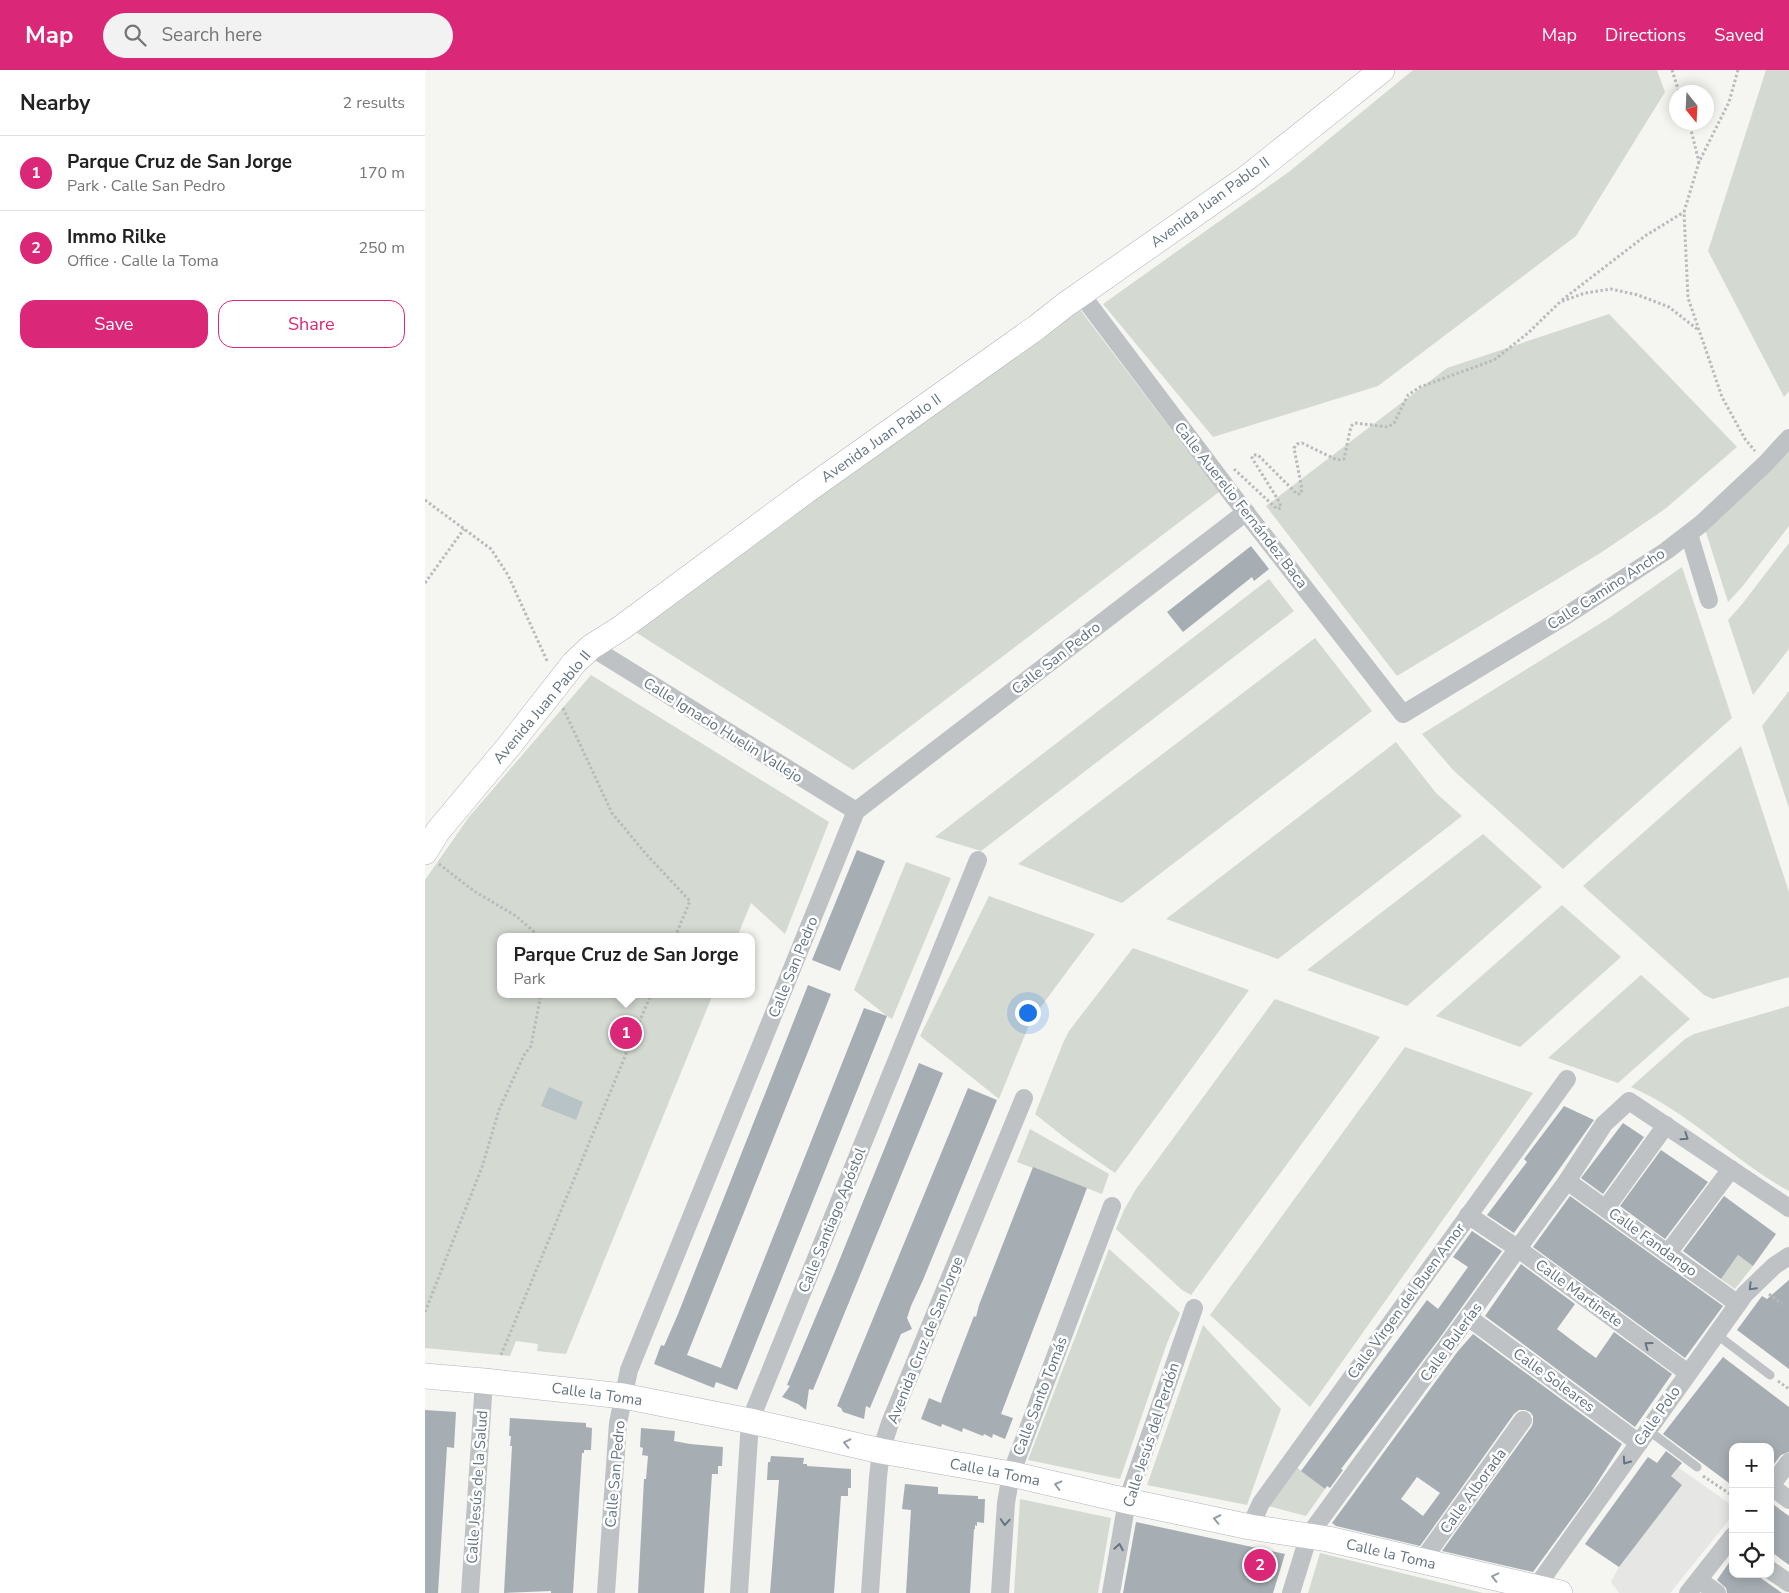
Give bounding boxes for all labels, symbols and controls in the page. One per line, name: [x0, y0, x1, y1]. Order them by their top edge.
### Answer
search box: [103, 13, 453, 58]
text: Map: [25, 19, 73, 51]
icon: search: [121, 21, 149, 49]
text: Search here: [161, 22, 262, 48]
text: Map: [1542, 23, 1577, 47]
text: Directions: [1605, 23, 1686, 47]
text: Saved: [1714, 23, 1764, 47]
north arrow: [1669, 85, 1714, 130]
text: Nearby: [20, 89, 90, 117]
text: 2 results: [343, 92, 405, 114]
text: Parque Cruz de San Jorge: [67, 149, 292, 175]
street label: Avenida Juan Pablo II: [1147, 152, 1273, 252]
text: 1: [31, 162, 41, 184]
text: 170 m: [358, 162, 405, 184]
text: Park · Calle San Pedro: [67, 175, 225, 197]
text: Immo Rilke: [67, 224, 166, 250]
text: 2: [31, 237, 41, 259]
text: 250 m: [358, 237, 405, 259]
text: Office · Calle la Toma: [67, 250, 219, 272]
button: Save: [20, 300, 208, 348]
button: Share: [218, 300, 405, 348]
street label: Avenida Juan Pablo II: [817, 389, 945, 487]
street label: Calle Auerelio Fernández Baca: [1170, 418, 1312, 592]
street label: Calle Camino Ancho: [1543, 543, 1669, 635]
street label: Calle San Pedro: [1007, 617, 1105, 699]
street label: Avenida Juan Pablo II: [489, 646, 595, 768]
street label: Calle Ignacio Huelin Vallejo: [640, 673, 806, 787]
street label: Calle San Pedro: [764, 913, 822, 1021]
popup: [497, 933, 755, 998]
text: Parque Cruz de San Jorge: [513, 942, 739, 968]
text: Park: [513, 968, 545, 990]
your location: [1015, 1000, 1041, 1026]
pin: 1: [610, 1014, 642, 1052]
one-way arrow: [1679, 1131, 1688, 1140]
street label: Calle Santiago Apóstol: [794, 1144, 870, 1296]
street label: Calle Fandango: [1605, 1203, 1701, 1281]
street label: Calle Virgen del Buen Amor: [1343, 1219, 1470, 1383]
street label: Avenida Cruz de San Jorge: [882, 1253, 968, 1427]
street label: Calle Martinete: [1531, 1255, 1627, 1331]
one-way arrow: [1748, 1281, 1757, 1290]
street label: Calle Bulerías: [1415, 1298, 1487, 1386]
street label: Calle Santo Tomás: [1008, 1334, 1072, 1458]
one-way arrow: [1645, 1342, 1654, 1350]
street label: Calle Soleares: [1509, 1343, 1599, 1417]
street label: Calle Jesús del Perdón: [1118, 1360, 1184, 1510]
street label: Calle la Toma: [550, 1378, 644, 1410]
street label: Calle Polo: [1629, 1382, 1685, 1450]
street label: Calle Jesús de la Salud: [462, 1410, 492, 1564]
street label: Calle San Pedro: [600, 1420, 630, 1528]
one-way arrow: [843, 1438, 852, 1449]
map controls: [1729, 1443, 1774, 1578]
button: +: [1729, 1443, 1774, 1488]
street label: Calle Alborada: [1435, 1444, 1511, 1538]
street label: Calle la Toma: [948, 1453, 1042, 1491]
one-way arrow: [1623, 1455, 1632, 1465]
one-way arrow: [1053, 1480, 1062, 1491]
button: −: [1729, 1488, 1774, 1533]
one-way arrow: [1212, 1515, 1221, 1525]
one-way arrow: [1000, 1518, 1011, 1526]
button: locate: [1729, 1533, 1774, 1578]
street label: Calle la Toma: [1344, 1534, 1438, 1574]
one-way arrow: [1114, 1543, 1124, 1552]
pin: 2: [1244, 1546, 1276, 1584]
one-way arrow: [1491, 1572, 1500, 1583]

